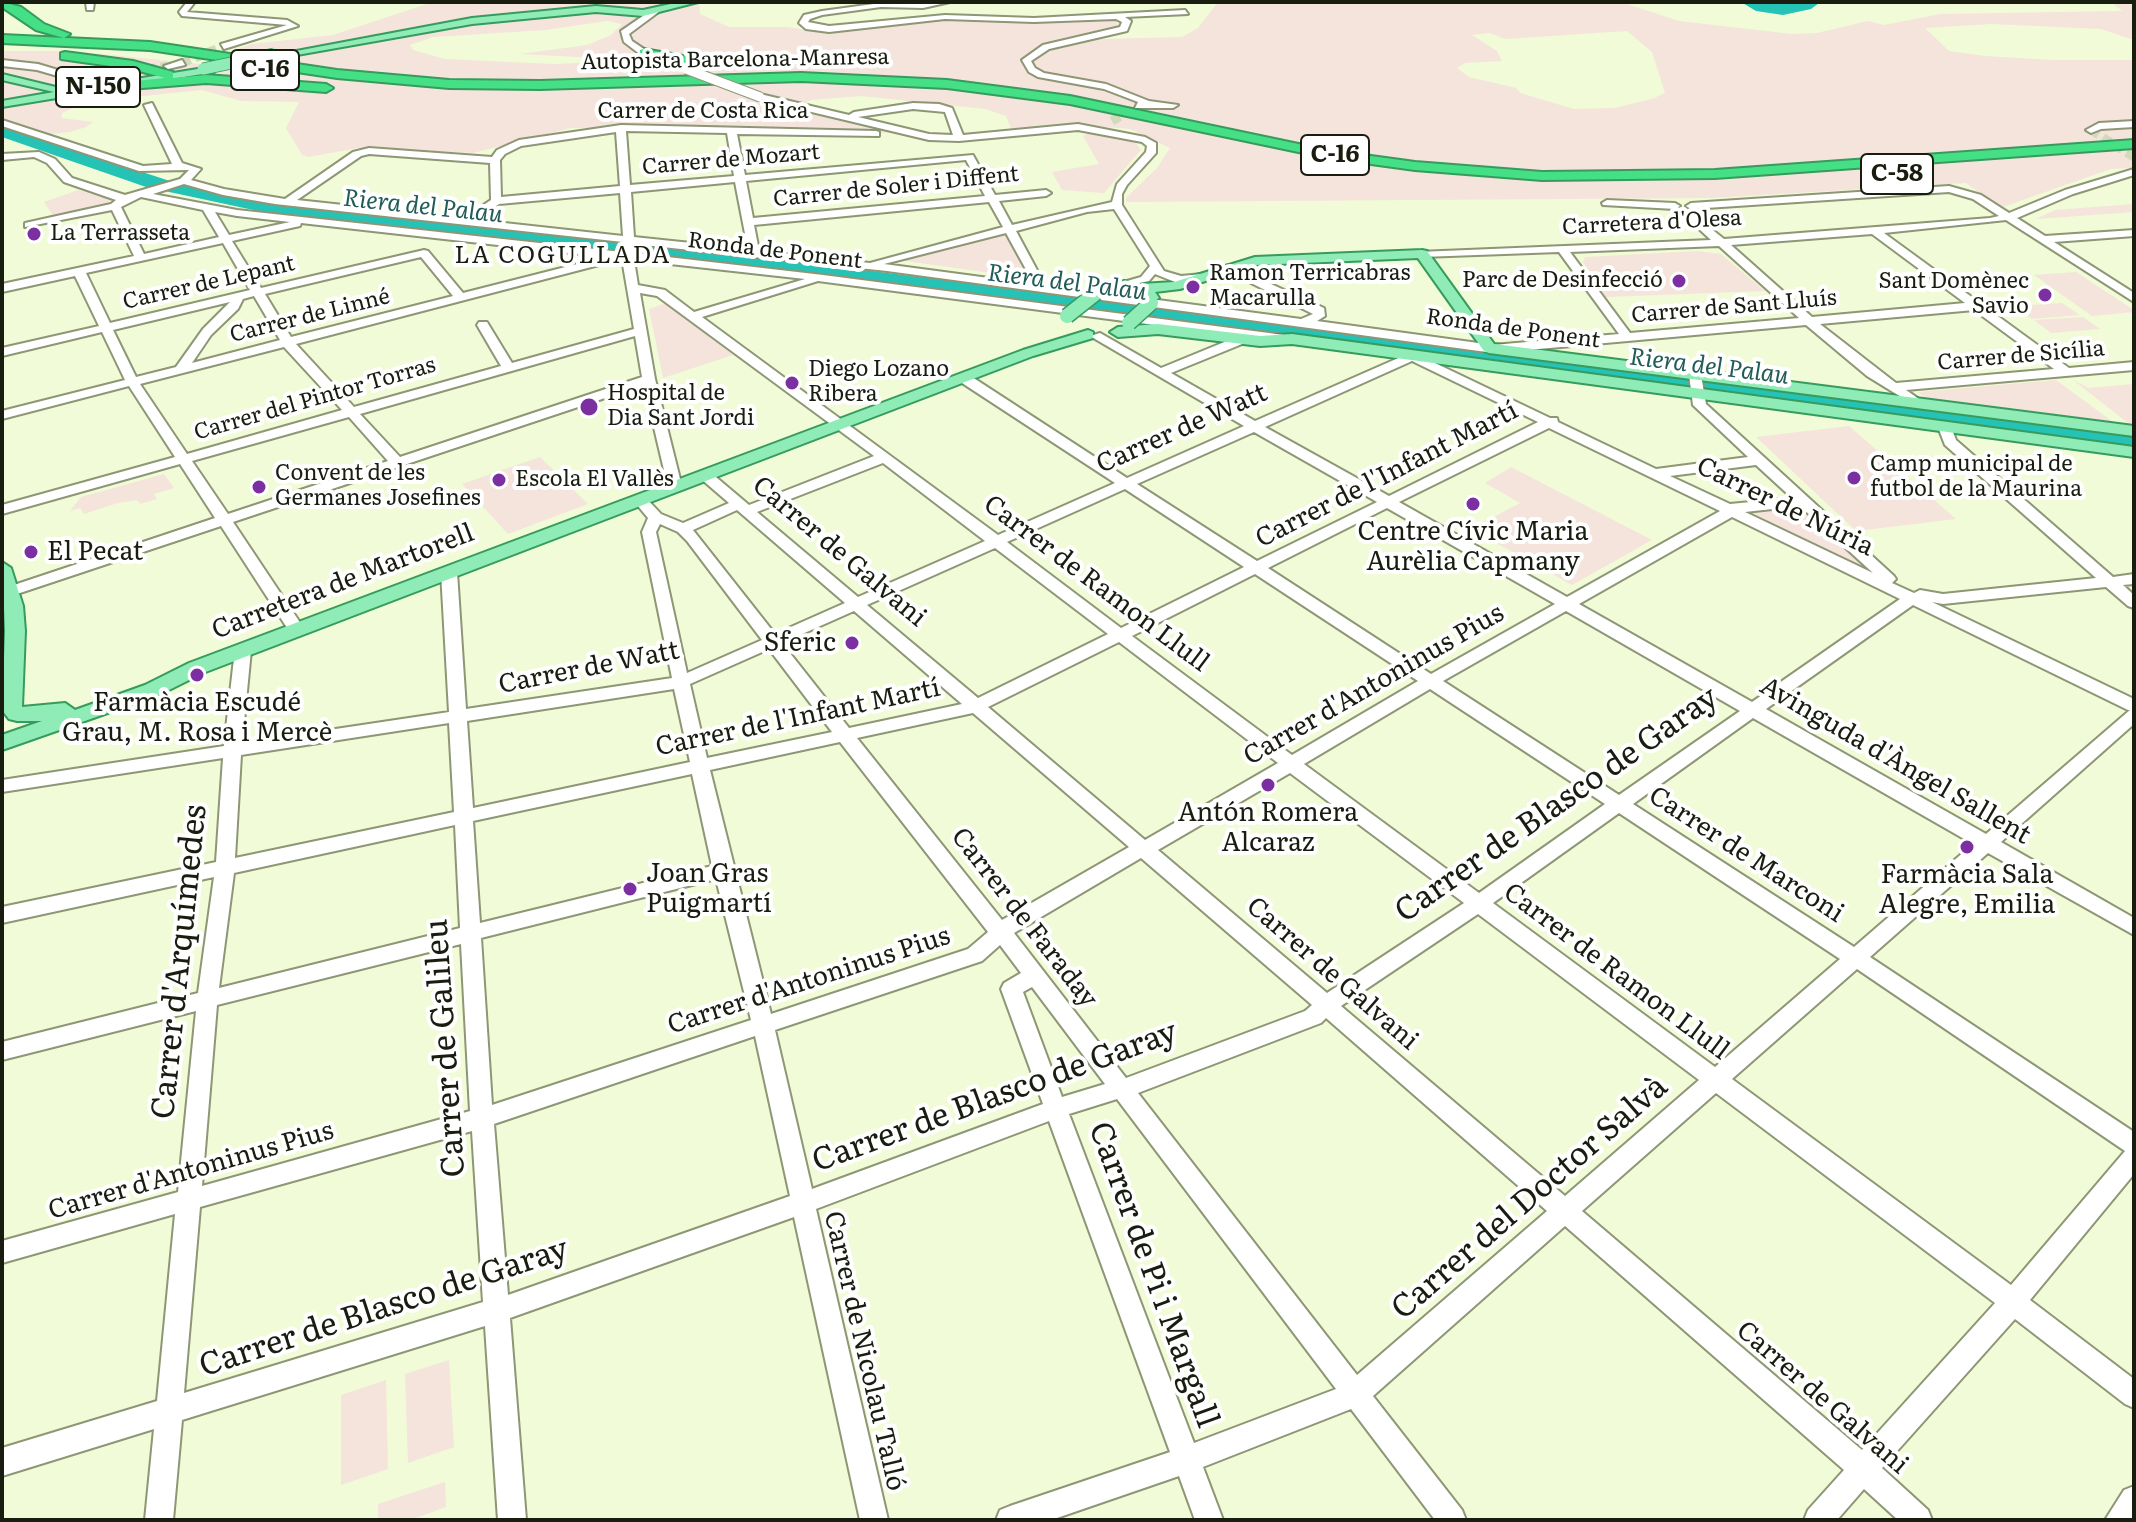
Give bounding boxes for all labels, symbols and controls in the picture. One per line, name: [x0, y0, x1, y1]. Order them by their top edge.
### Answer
street label: Autopista Barcelona-Manresa: [580, 44, 890, 76]
road number: C-16: [231, 50, 299, 90]
road number: N-150: [56, 67, 140, 107]
street label: Carrer de Costa Rica: [597, 99, 809, 125]
road number: C-16: [1301, 135, 1369, 175]
street label: Carrer de Mozart: [641, 139, 821, 181]
road number: C-58: [1861, 154, 1933, 194]
street label: Carrer de Soler i Diffent: [772, 161, 1020, 213]
water label: Riera del Palau: [342, 184, 504, 230]
street label: Carretera d'Olesa: [1562, 205, 1742, 241]
place label: La Terrasseta: [50, 221, 190, 247]
marker: La Terrasseta: [25, 225, 43, 243]
street label: Ronda de Ponent: [686, 227, 864, 275]
district label: LA COGULLADA: [455, 242, 671, 270]
street label: Carrer de Lepant: [120, 250, 298, 316]
water label: Riera del Palau: [986, 259, 1148, 307]
place label: Ramon Terricabras Macarulla: [1209, 261, 1410, 312]
place label: Parc de Desinfecció: [1462, 268, 1663, 294]
place label: Sant Domènec Savio: [1878, 269, 2029, 320]
marker: Parc de Desinfecció: [1670, 272, 1688, 290]
marker: Ramon Terricabras Macarulla: [1184, 278, 1202, 296]
street label: Carrer de Linné: [227, 283, 393, 349]
street label: Carrer de Sant Lluís: [1630, 285, 1838, 329]
marker: Sant Domènec Savio: [2036, 286, 2054, 304]
street label: Ronda de Ponent: [1424, 304, 1602, 354]
street label: Carrer de Sicília: [1936, 336, 2106, 376]
water label: Riera del Palau: [1628, 343, 1790, 391]
street label: Carrer del Pintor Torras: [191, 352, 439, 446]
place label: Diego Lozano Ribera: [808, 357, 949, 408]
marker: Diego Lozano Ribera: [783, 374, 801, 392]
street label: Carrer de Watt: [1092, 377, 1272, 481]
place label: Hospital de Dia Sant Jordi: [607, 381, 754, 432]
street label: Carrer de l'Infant Martí: [1251, 395, 1523, 555]
marker: Hospital de Dia Sant Jordi: [578, 396, 600, 418]
street label: Carrer de Núria: [1691, 451, 1879, 563]
place label: Camp municipal de futbol de la Maurina: [1870, 452, 2082, 504]
place label: Convent de les Germanes Josefines: [275, 461, 481, 512]
place label: Escola El Vallès: [515, 467, 674, 493]
marker: Camp municipal de futbol de la Maurina: [1845, 469, 1863, 487]
street label: Carrer de Galvani: [746, 470, 932, 634]
marker: Escola El Vallès: [490, 471, 508, 489]
marker: Convent de les Germanes Josefines: [250, 478, 268, 496]
street label: Carrer de Ramon Llull: [977, 489, 1215, 679]
marker: Centre Cívic Maria Aurèlia Capmany: [1464, 495, 1482, 513]
place label: Centre Cívic Maria Aurèlia Capmany: [1357, 516, 1589, 578]
street label: Carretera de Martorell: [208, 518, 478, 646]
place label: El Pecat: [47, 536, 143, 568]
marker: El Pecat: [22, 543, 40, 561]
street label: Carrer d'Antoninus Pius: [1238, 598, 1510, 772]
place label: Sferic: [764, 627, 836, 659]
marker: Sferic: [843, 634, 861, 652]
street label: Carrer de Watt: [496, 635, 682, 701]
marker: Farmàcia Escudé Grau, M. Rosa i Mercè: [188, 666, 206, 684]
street label: Avinguda d'Àngel Sallent: [1754, 671, 2036, 851]
street label: Carrer de l'Infant Martí: [653, 673, 943, 763]
street label: Carrer de Blasco de Garay: [1388, 679, 1726, 931]
place label: Farmàcia Escudé Grau, M. Rosa i Mercè: [62, 687, 332, 748]
marker: Antón Romera Alcaraz: [1259, 776, 1277, 794]
street label: Carrer de Marconi: [1643, 780, 1849, 930]
place label: Antón Romera Alcaraz: [1178, 797, 1358, 858]
street label: Carrer d'Arquímedes: [144, 803, 216, 1121]
street label: Carrer de Faraday: [944, 822, 1104, 1014]
marker: Farmàcia Sala Alegre, Emilia: [1958, 838, 1976, 856]
place label: Joan Gras Puigmartí: [646, 858, 772, 920]
place label: Farmàcia Sala Alegre, Emilia: [1879, 859, 2055, 920]
street label: Carrer de Ramon Llull: [1497, 877, 1735, 1067]
marker: Joan Gras Puigmartí: [621, 880, 639, 898]
street label: Carrer de Galvani: [1240, 891, 1424, 1057]
street label: Carrer de Galileu: [418, 918, 474, 1178]
street label: Carrer d'Antoninus Pius: [664, 921, 954, 1041]
street label: Carrer de Blasco de Garay: [807, 1013, 1183, 1181]
street label: Carrer del Doctor Salvà: [1384, 1068, 1676, 1328]
street label: Carrer d'Antoninus Pius: [45, 1115, 337, 1227]
street label: Carrer de Pi i Margall: [1080, 1117, 1226, 1433]
street label: Carrer de Nicolau Talló: [817, 1208, 911, 1494]
street label: Carrer de Blasco de Garay: [195, 1230, 573, 1386]
street label: Carrer de Galvani: [1730, 1315, 1914, 1481]

